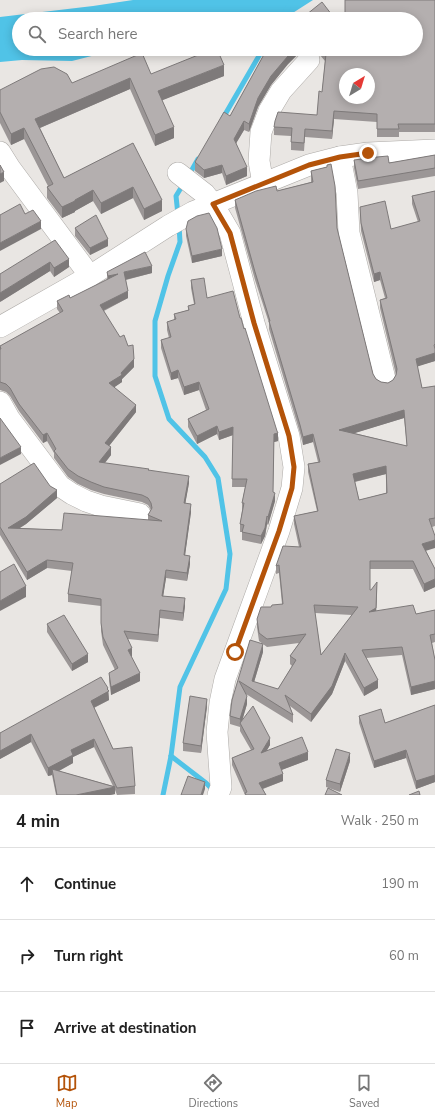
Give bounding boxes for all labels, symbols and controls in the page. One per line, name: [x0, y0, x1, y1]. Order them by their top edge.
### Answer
search box: [12, 12, 423, 56]
icon: search: [26, 23, 48, 45]
text: Search here: [58, 24, 138, 44]
north arrow: [339, 68, 375, 104]
route end: [359, 144, 377, 162]
route start: [226, 643, 244, 661]
text: 4 min: [16, 810, 60, 833]
text: Walk · 250 m: [341, 812, 419, 830]
icon: ahead: [16, 873, 38, 895]
text: Continue: [54, 874, 116, 894]
text: 190 m: [381, 875, 419, 893]
icon: right: [16, 945, 38, 967]
text: Turn right: [54, 946, 123, 966]
text: 60 m: [389, 947, 419, 965]
icon: arrive: [16, 1017, 38, 1039]
text: Arrive at destination: [54, 1018, 197, 1038]
tab: Map: [56, 1072, 78, 1111]
tab: Directions: [189, 1072, 238, 1111]
tab: Saved: [349, 1072, 379, 1111]

